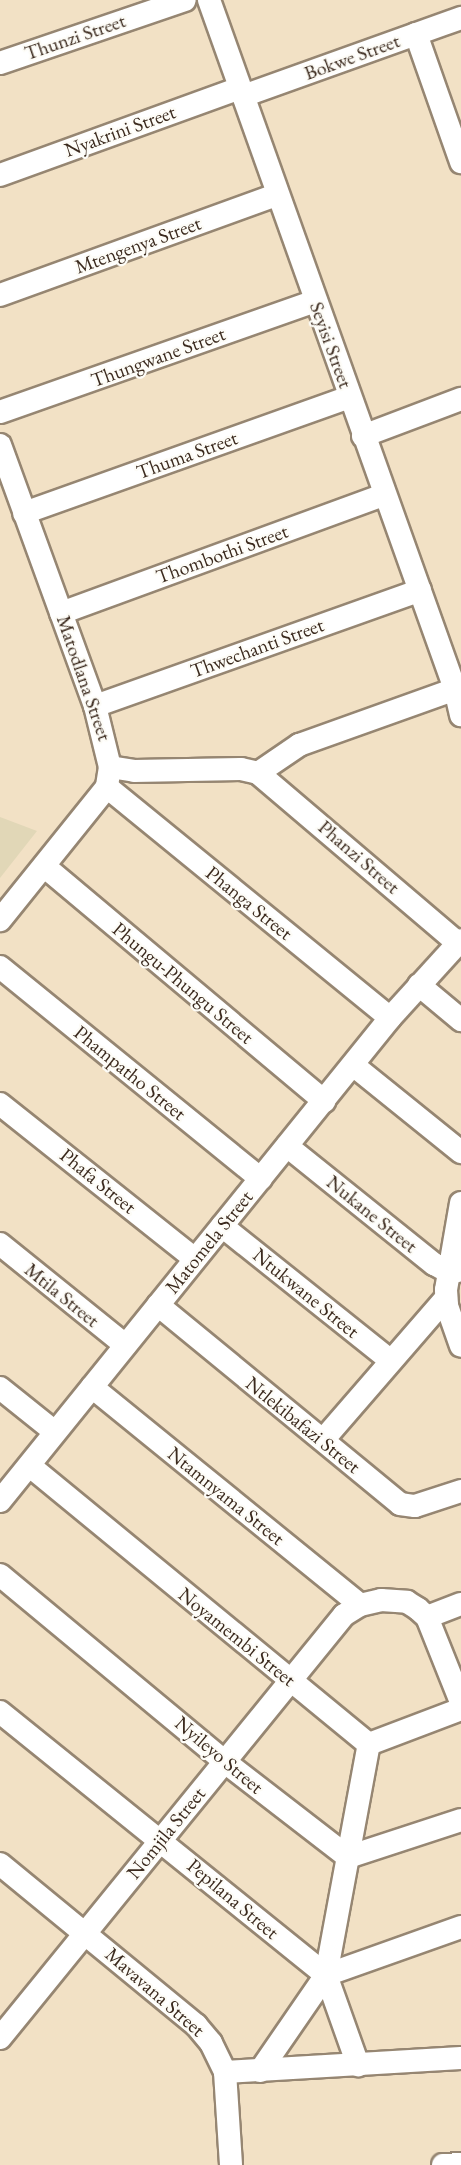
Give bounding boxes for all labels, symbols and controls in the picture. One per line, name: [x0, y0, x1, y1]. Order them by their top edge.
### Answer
street label: Thunzi Street: [21, 9, 129, 65]
street label: Bokwe Street: [301, 29, 403, 85]
street label: Nyakrini Street: [61, 100, 179, 162]
street label: Mtengenya Street: [72, 211, 204, 279]
street label: Seyisi Street: [304, 299, 358, 391]
street label: Thungwane Street: [88, 322, 228, 392]
street label: Thuma Street: [133, 426, 241, 484]
street label: Thombothi Street: [153, 519, 291, 589]
street label: Matodlana Street: [51, 612, 117, 744]
street label: Thwechanti Street: [187, 613, 327, 683]
street label: Phanzi Street: [313, 815, 405, 899]
street label: Phanga Street: [201, 861, 297, 945]
street label: Phungu-Phungu Street: [108, 917, 258, 1049]
street label: Phampatho Street: [69, 1020, 191, 1126]
street label: Phafa Street: [55, 1143, 141, 1219]
street label: Nukane Street: [322, 1170, 422, 1258]
street label: Matomela Street: [160, 1186, 258, 1298]
street label: Ntukwane Street: [248, 1243, 364, 1343]
street label: Mtila Street: [20, 1258, 104, 1332]
street label: Ntlekibafazi Street: [241, 1371, 365, 1479]
street label: Ntamnyama Street: [163, 1442, 289, 1550]
street label: Noyamembi Street: [174, 1582, 300, 1692]
street label: Nyileyo Street: [170, 1711, 268, 1799]
street label: Nomjila Street: [122, 1782, 210, 1884]
street label: Pepilana Street: [182, 1854, 284, 1944]
street label: Mavavana Street: [100, 1942, 210, 2042]

